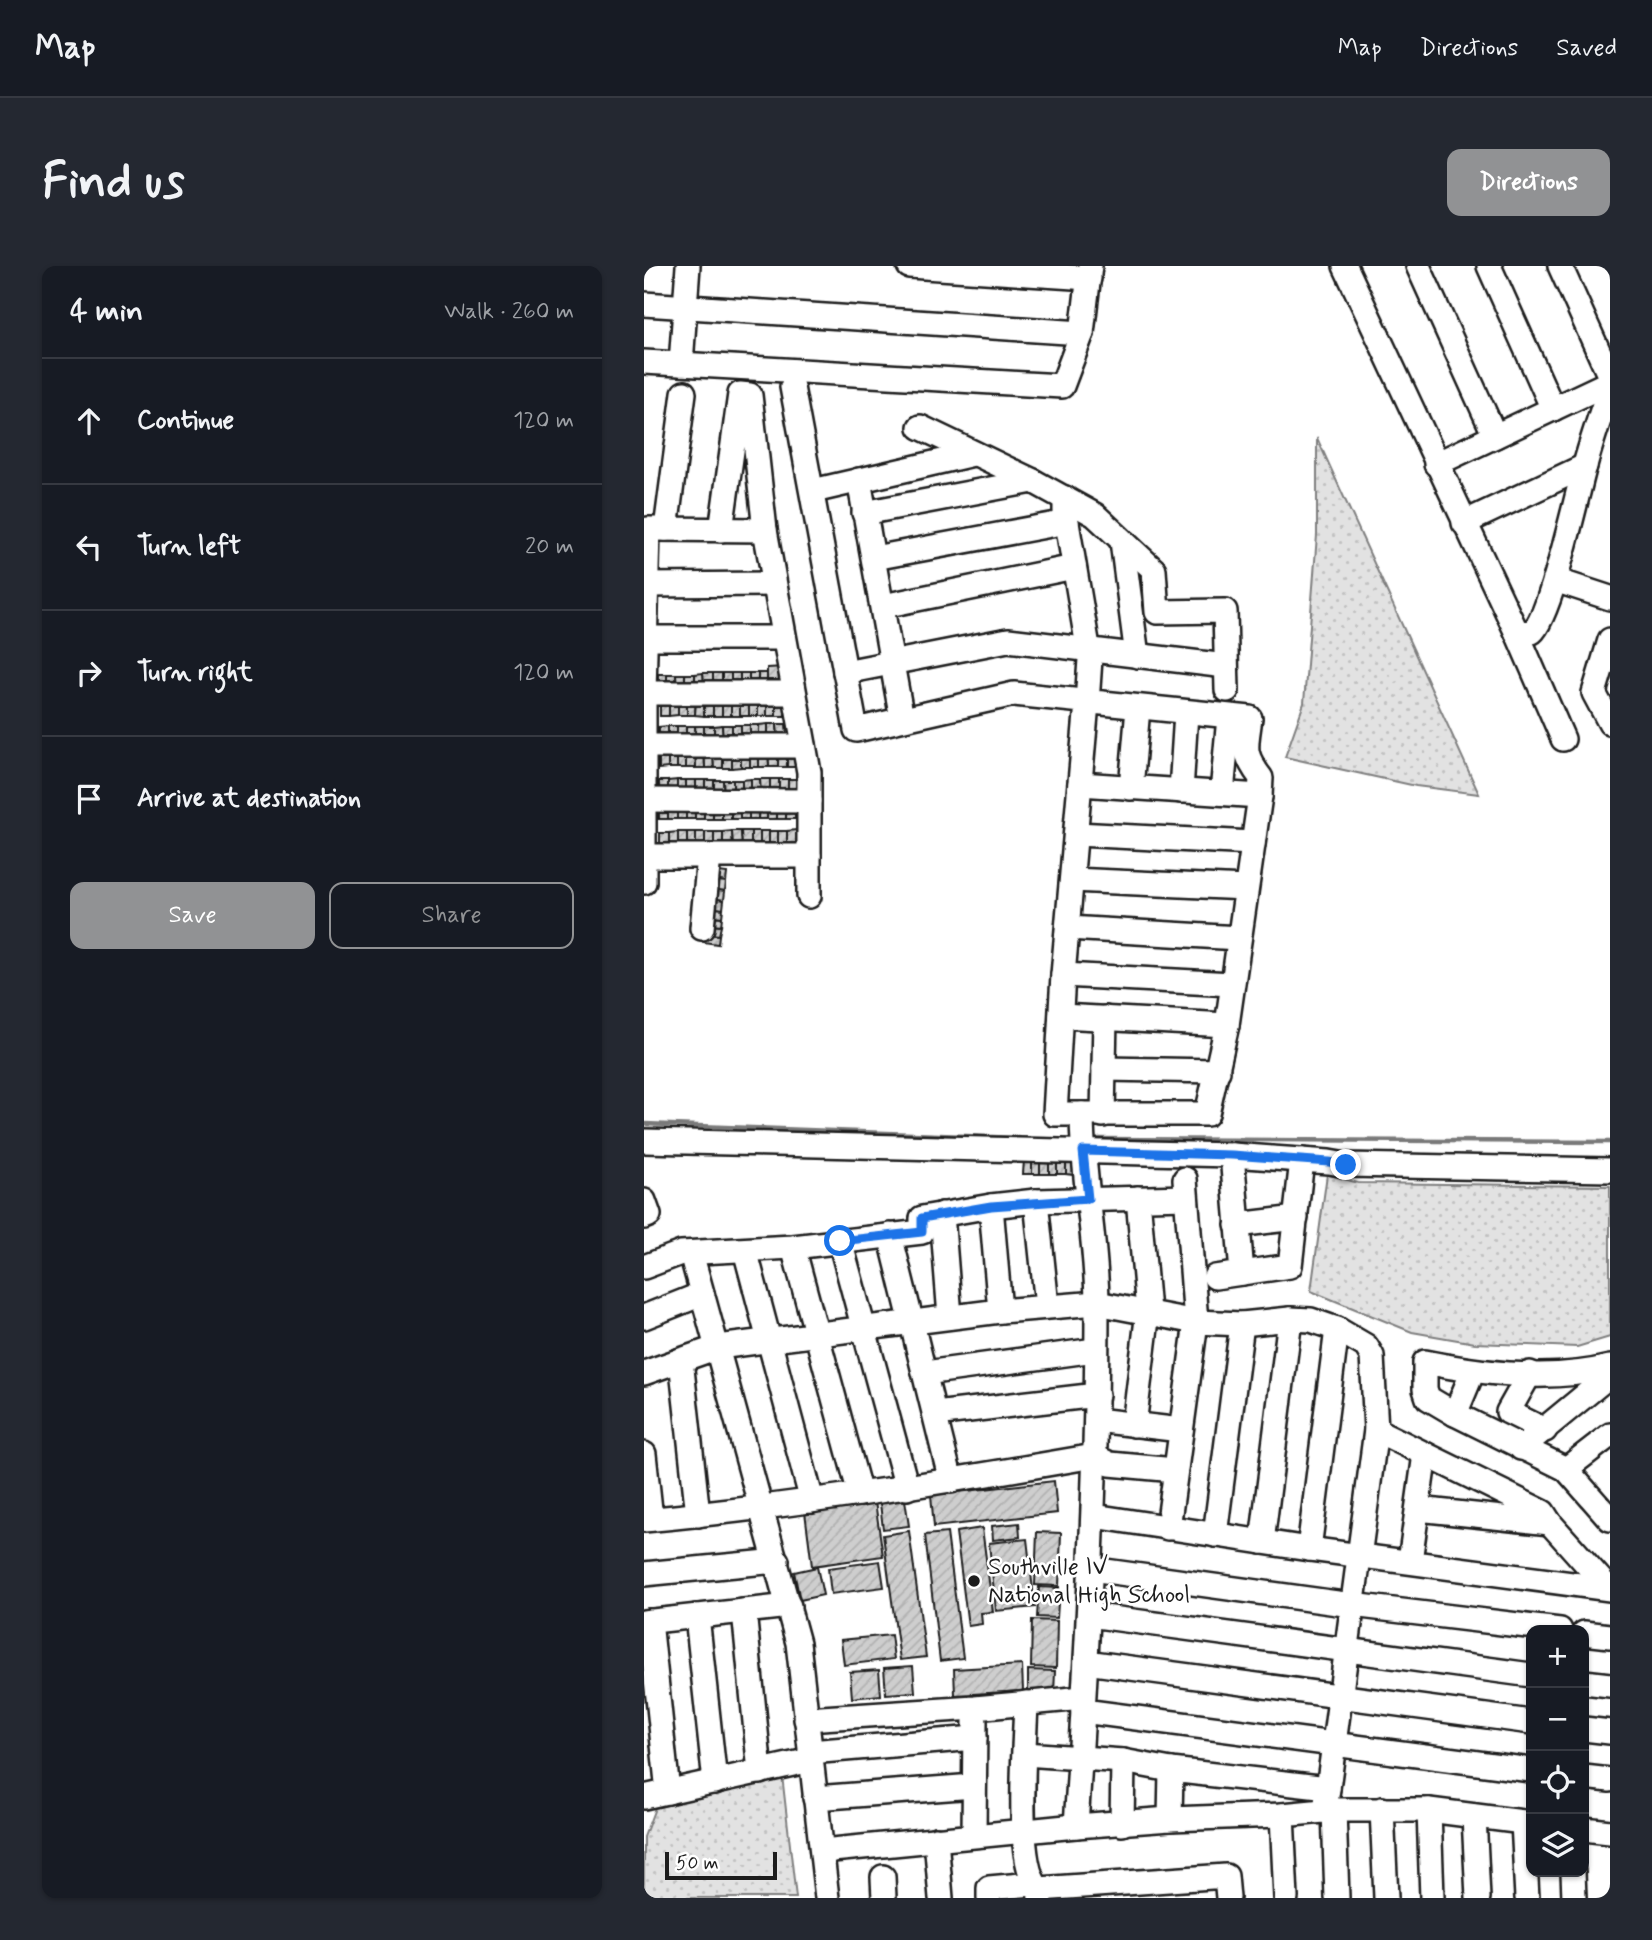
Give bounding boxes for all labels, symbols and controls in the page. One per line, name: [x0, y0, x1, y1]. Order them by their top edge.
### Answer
text: Map: [35, 26, 95, 70]
text: Map: [1338, 33, 1382, 64]
text: Directions: [1420, 33, 1518, 64]
text: Saved: [1556, 33, 1617, 64]
button: Directions: [1447, 149, 1610, 216]
text: Find us: [42, 150, 185, 215]
text: 4 min: [70, 292, 143, 331]
text: Walk · 260 m: [444, 297, 574, 327]
icon: ahead: [70, 402, 108, 440]
text: Continue: [137, 404, 234, 438]
text: 120 m: [513, 406, 574, 436]
icon: left: [70, 528, 108, 566]
text: Turn left: [137, 530, 241, 564]
text: 20 m: [525, 532, 574, 562]
icon: right: [70, 654, 108, 692]
text: Turn right: [137, 656, 253, 690]
text: 120 m: [513, 658, 574, 688]
icon: arrive: [70, 780, 108, 818]
text: Arrive at destination: [137, 782, 361, 816]
button: Save: [70, 882, 315, 949]
button: Share: [329, 882, 574, 949]
route end: [1330, 1149, 1361, 1180]
route start: [824, 1225, 855, 1256]
place label: Southville IV National High School: [988, 1552, 1190, 1611]
marker: Southville IV National High School: [966, 1573, 982, 1589]
map controls: [1526, 1625, 1589, 1877]
button: +: [1526, 1625, 1589, 1688]
button: −: [1526, 1688, 1589, 1751]
button: locate: [1526, 1751, 1589, 1814]
button: layers: [1526, 1814, 1589, 1877]
scale bar: [665, 1849, 777, 1881]
text: 50 m: [676, 1851, 719, 1876]

